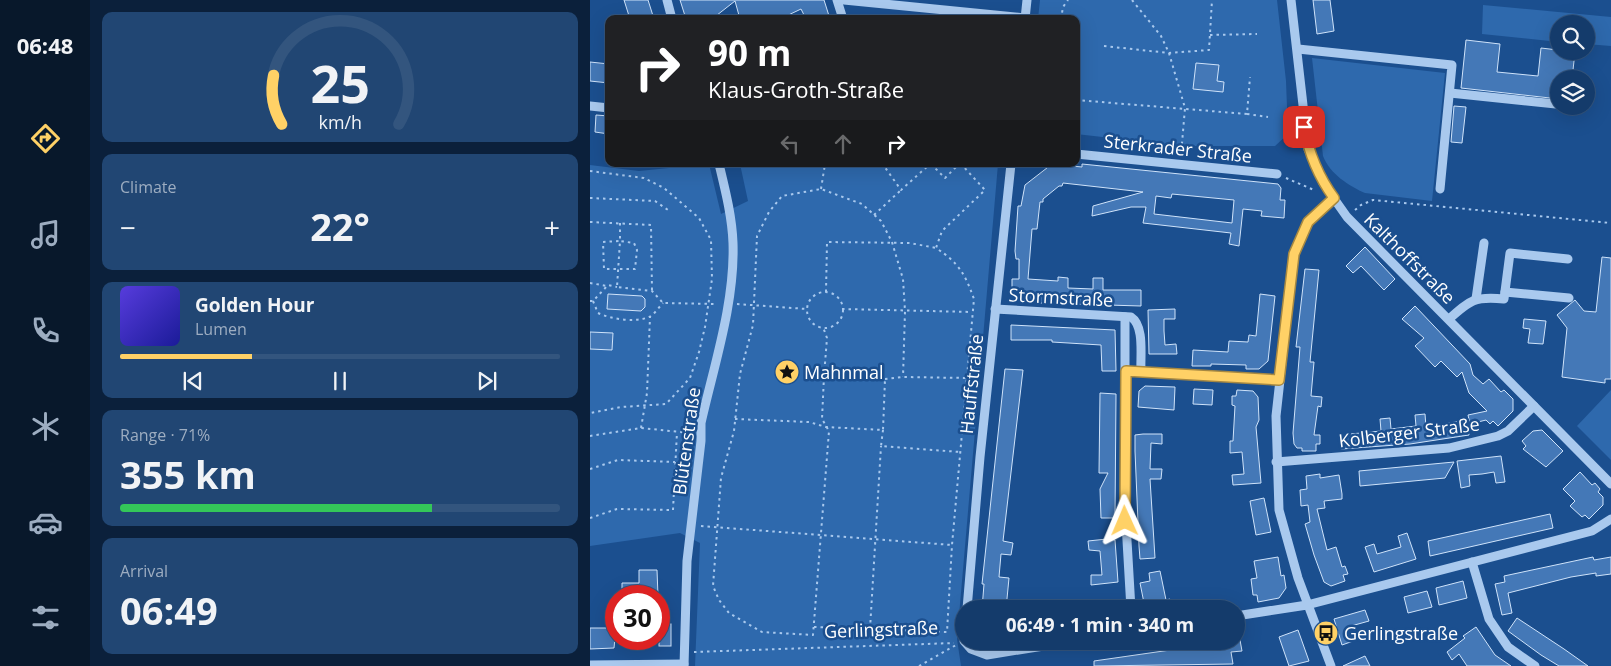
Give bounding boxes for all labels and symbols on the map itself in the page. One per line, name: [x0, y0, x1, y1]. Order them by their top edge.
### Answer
pin: [1283, 106, 1325, 148]
street label: Sterkrader Straße: [1103, 128, 1253, 168]
street label: Kalthoffstraße: [1359, 207, 1461, 309]
street label: Stormstraße: [1008, 282, 1114, 312]
street label: Hauffstraße: [954, 333, 988, 435]
place icon: Mahnmal: [774, 359, 800, 385]
place label: Mahnmal: [804, 360, 883, 384]
street label: Blütenstraße: [667, 386, 705, 496]
street label: Kolberger Straße: [1337, 411, 1481, 453]
position arrow: [1098, 494, 1150, 546]
speed limit sign: 30: [605, 585, 670, 650]
street label: Gerlingstraße: [824, 615, 938, 643]
bus stop icon: Gerlingstraße: [1313, 620, 1339, 646]
place label: Gerlingstraße: [1344, 621, 1458, 645]

